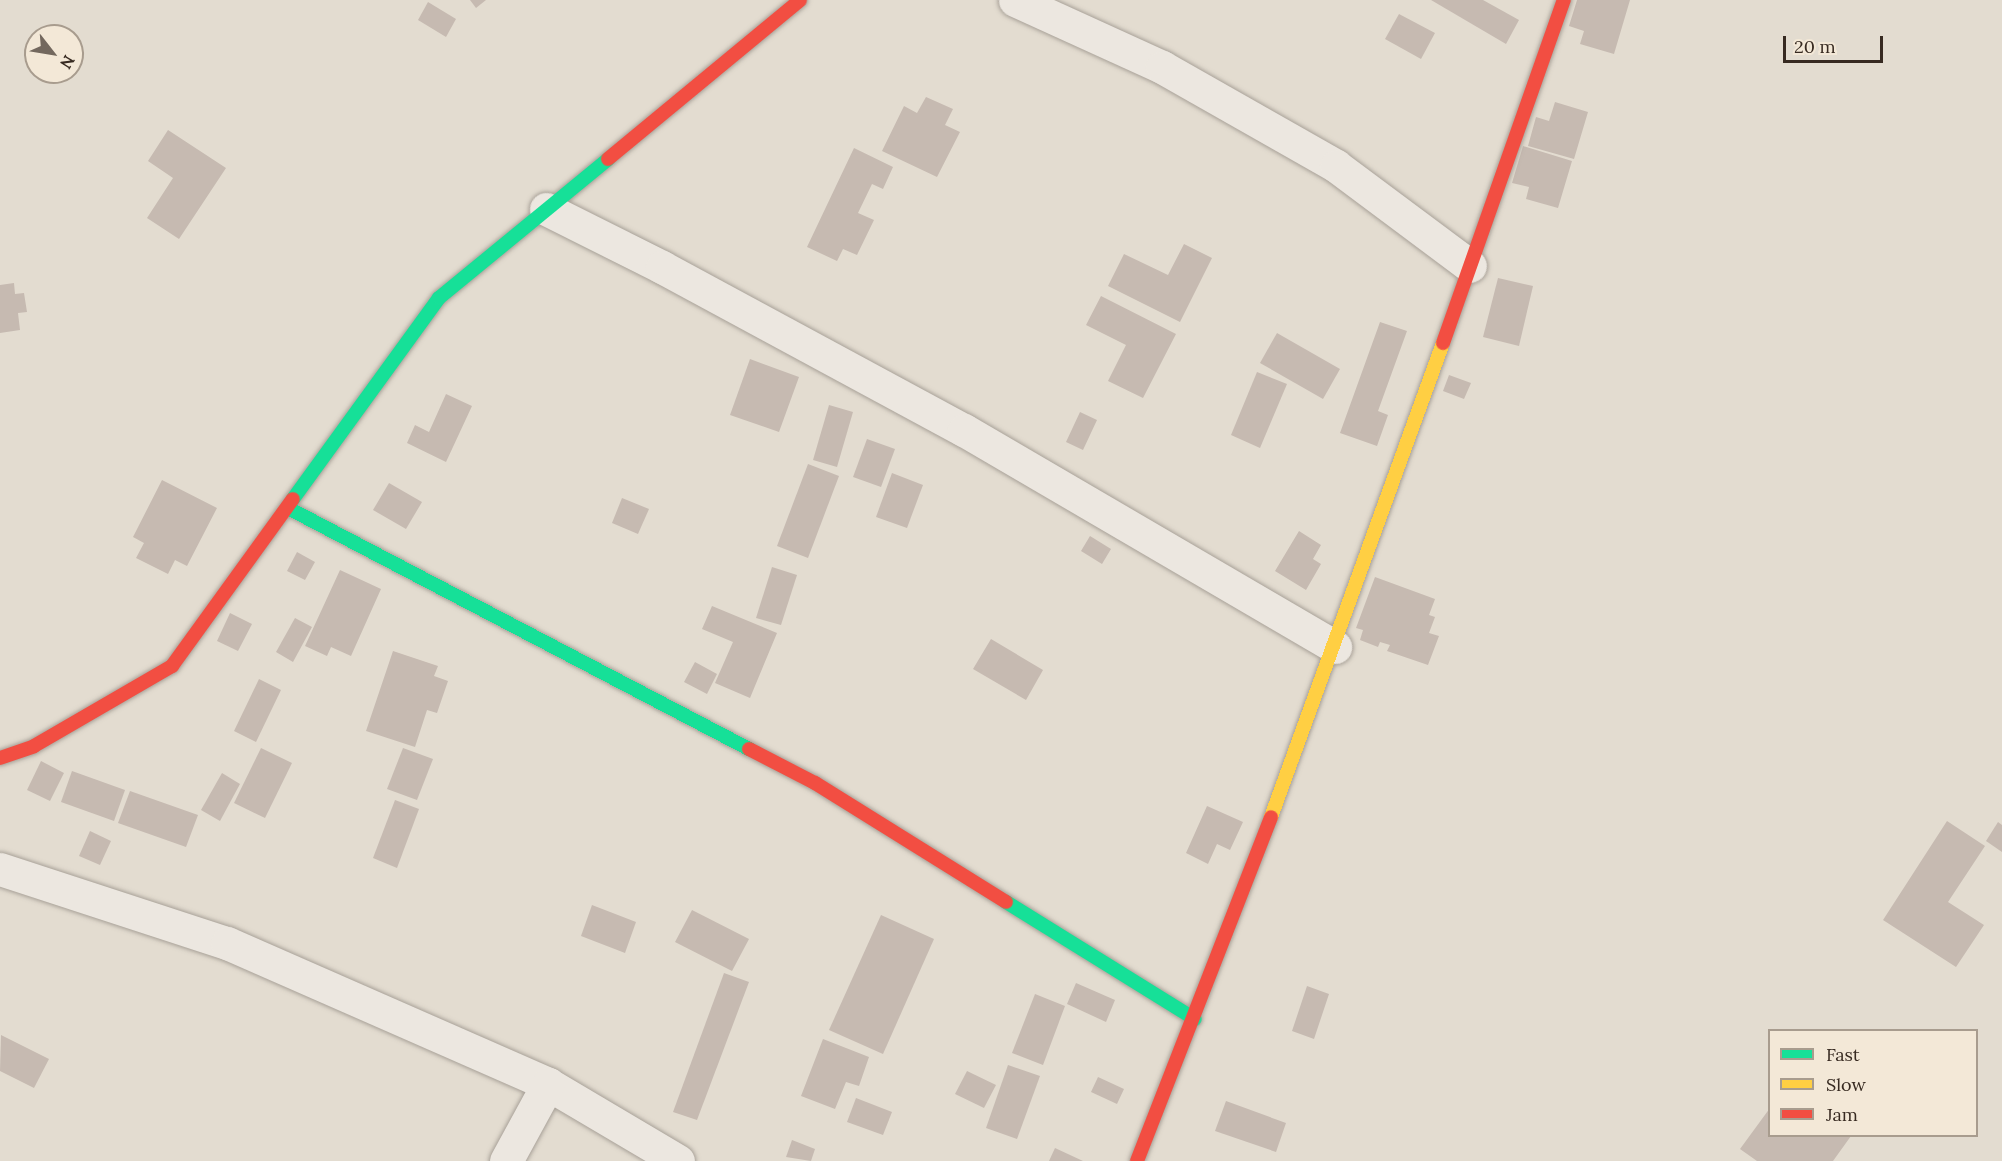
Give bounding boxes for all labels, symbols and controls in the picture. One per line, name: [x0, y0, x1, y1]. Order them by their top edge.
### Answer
north arrow: [24, 24, 84, 84]
scale bar: [1786, 24, 1886, 62]
text: 20 m: [1794, 35, 1836, 58]
text: N: [56, 52, 79, 73]
legend: [1768, 1029, 1978, 1137]
text: Fast: [1826, 1043, 1860, 1066]
text: Slow: [1826, 1073, 1866, 1096]
text: Jam: [1826, 1103, 1858, 1126]

